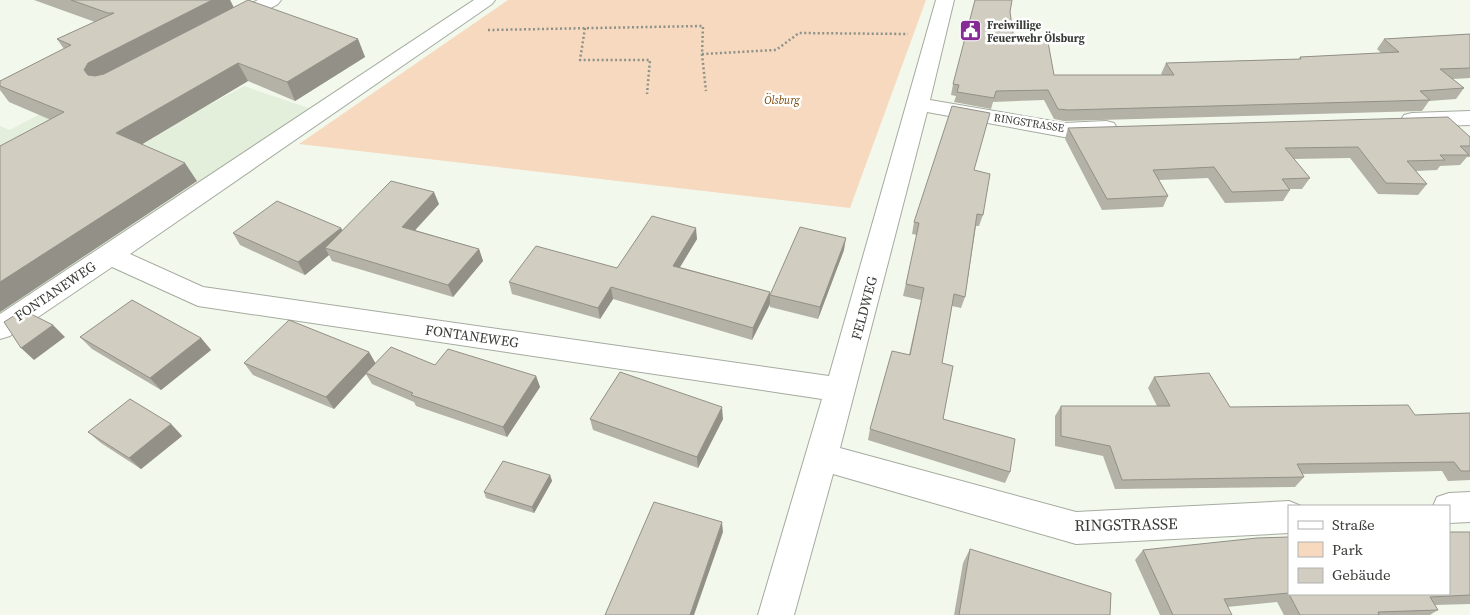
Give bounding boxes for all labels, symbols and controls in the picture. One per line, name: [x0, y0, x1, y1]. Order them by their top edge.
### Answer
place label: Freiwillige Feuerwehr Ölsburg: [987, 18, 1085, 46]
public building icon: Freiwillige Feuerwehr Ölsburg: [959, 19, 983, 43]
park label: Ölsburg: [764, 92, 800, 108]
street label: RINGSTRASSE: [993, 110, 1066, 136]
street label: FONTANEWEG: [10, 256, 100, 326]
street label: FELDWEG: [846, 273, 882, 342]
street label: FONTANEWEG: [424, 320, 521, 353]
legend: [1288, 505, 1450, 595]
street label: RINGSTRASSE: [1074, 512, 1178, 536]
text: Straße: [1332, 514, 1375, 535]
text: Park: [1332, 539, 1364, 560]
text: Gebäude: [1332, 564, 1391, 585]

